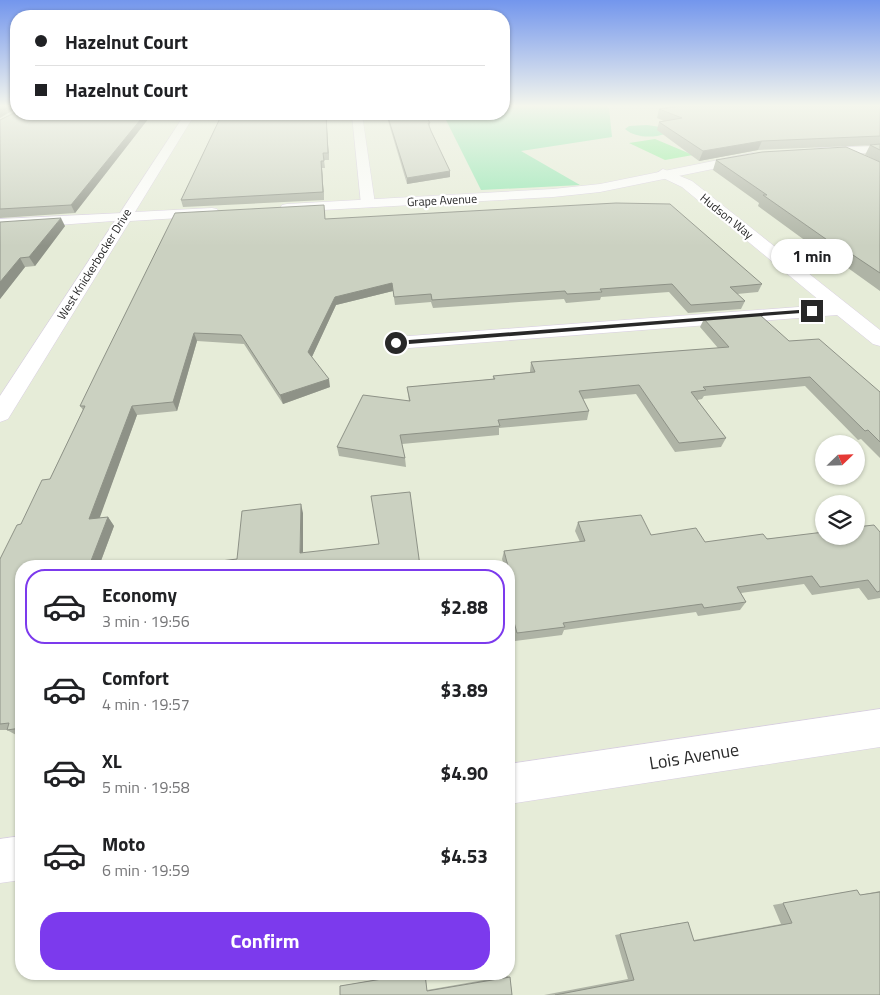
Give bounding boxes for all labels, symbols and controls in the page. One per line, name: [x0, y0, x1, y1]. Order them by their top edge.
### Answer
text: Hazelnut Court: [65, 27, 188, 56]
text: Hazelnut Court: [65, 75, 188, 104]
street label: Hudson Way: [696, 188, 758, 244]
street label: Grape Avenue: [406, 189, 478, 211]
street label: West Knickerbocker Drive: [52, 205, 136, 323]
callout: 1 min: [771, 238, 853, 274]
text: 1 min: [793, 244, 831, 268]
route end: [801, 300, 823, 322]
route start: [385, 332, 407, 354]
north arrow: [815, 435, 865, 485]
map controls: [815, 435, 865, 545]
button: layers: [815, 495, 865, 545]
text: Economy: [102, 580, 177, 609]
icon: car: [42, 584, 87, 629]
text: $2.88: [441, 592, 488, 621]
text: 3 min · 19:56: [102, 609, 190, 633]
text: Comfort: [102, 663, 169, 692]
icon: car: [42, 667, 87, 712]
text: $3.89: [441, 675, 488, 704]
text: 4 min · 19:57: [102, 692, 190, 716]
street label: Lois Avenue: [647, 736, 741, 776]
text: XL: [102, 746, 122, 775]
icon: car: [42, 750, 87, 795]
text: $4.90: [441, 758, 488, 787]
text: 5 min · 19:58: [102, 775, 190, 799]
text: Moto: [102, 829, 145, 858]
icon: car: [42, 833, 87, 878]
text: $4.53: [441, 841, 488, 870]
text: 6 min · 19:59: [102, 858, 190, 882]
button: Confirm: [40, 912, 490, 970]

